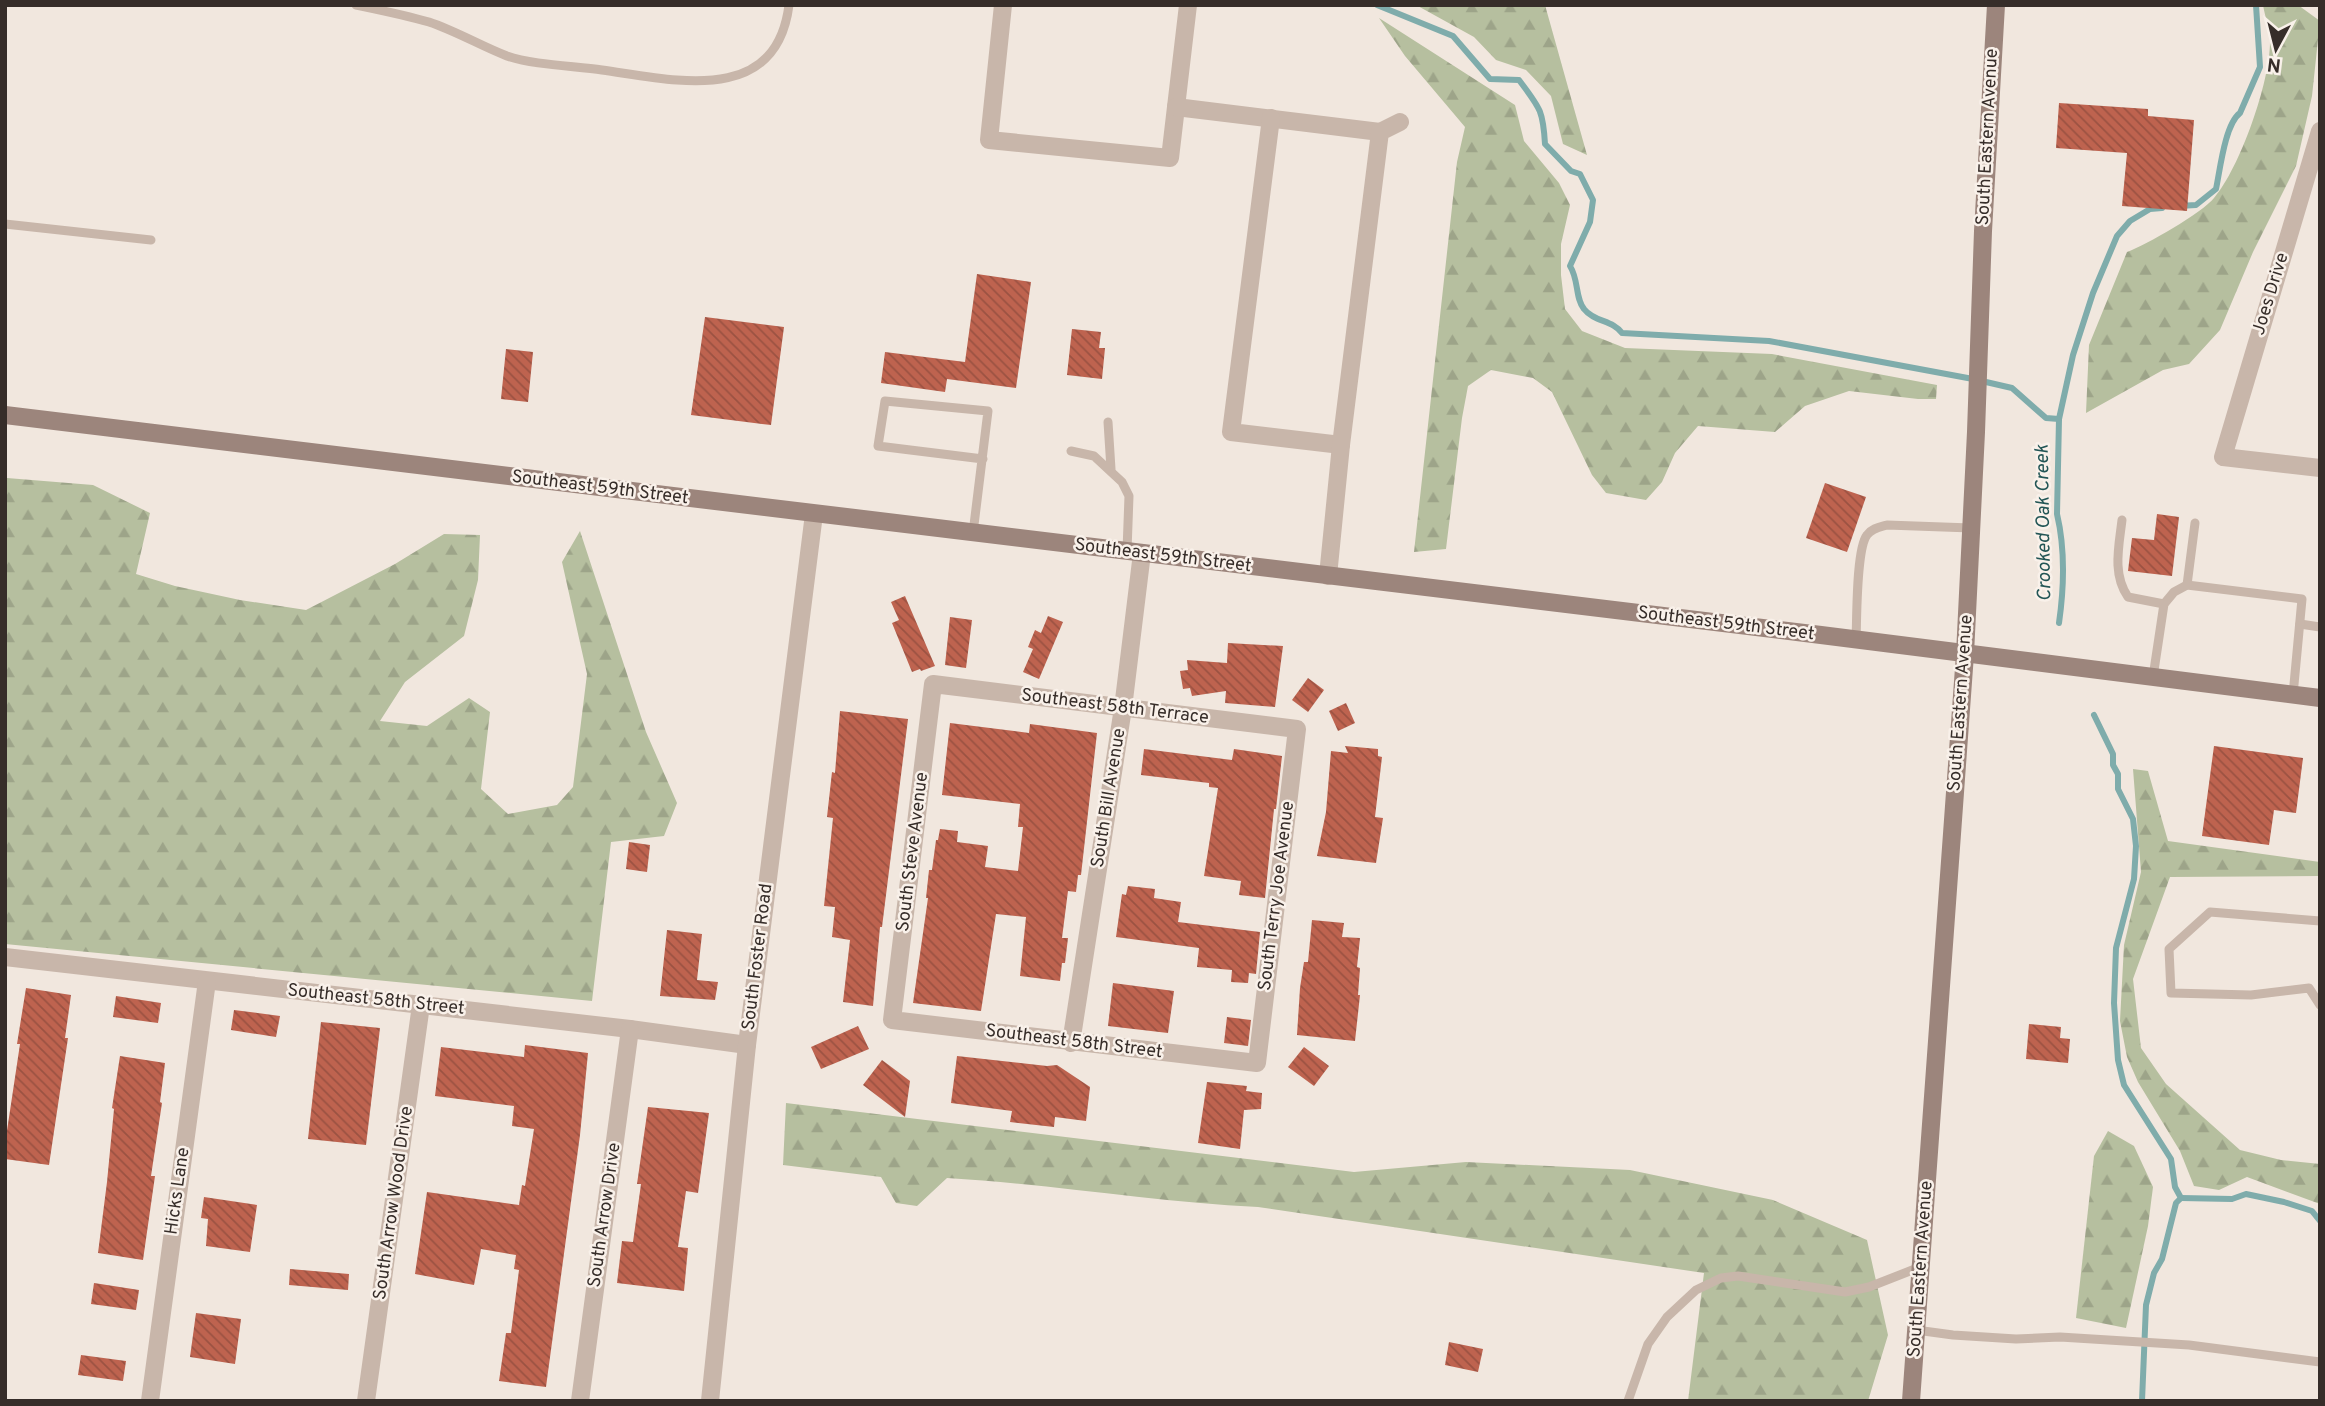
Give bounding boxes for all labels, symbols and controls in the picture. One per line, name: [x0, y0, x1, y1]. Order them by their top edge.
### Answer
north arrow: [2241, 14, 2311, 84]
street label: South Eastern Avenue: [1972, 48, 2004, 226]
text: N: [2266, 51, 2282, 77]
street label: Joes Drive: [2248, 250, 2294, 338]
water label: Crooked Oak Creek: [2031, 444, 2057, 602]
street label: Southeast 59th Street: [510, 466, 690, 510]
street label: Southeast 59th Street: [1073, 534, 1253, 578]
street label: Southeast 59th Street: [1636, 602, 1816, 646]
street label: South Eastern Avenue: [1943, 614, 1979, 792]
street label: Southeast 58th Terrace: [1020, 684, 1210, 730]
street label: South Bill Avenue: [1087, 727, 1131, 869]
street label: South Steve Avenue: [892, 771, 934, 933]
street label: South Terry Joe Avenue: [1254, 800, 1300, 992]
street label: South Foster Road: [738, 882, 778, 1032]
street label: Southeast 58th Street: [286, 979, 466, 1021]
street label: Southeast 58th Street: [984, 1020, 1164, 1064]
street label: South Arrow Wood Drive: [369, 1105, 419, 1301]
street label: South Arrow Drive: [583, 1141, 627, 1289]
street label: Hicks Lane: [160, 1146, 196, 1236]
street label: South Eastern Avenue: [1903, 1180, 1939, 1358]

